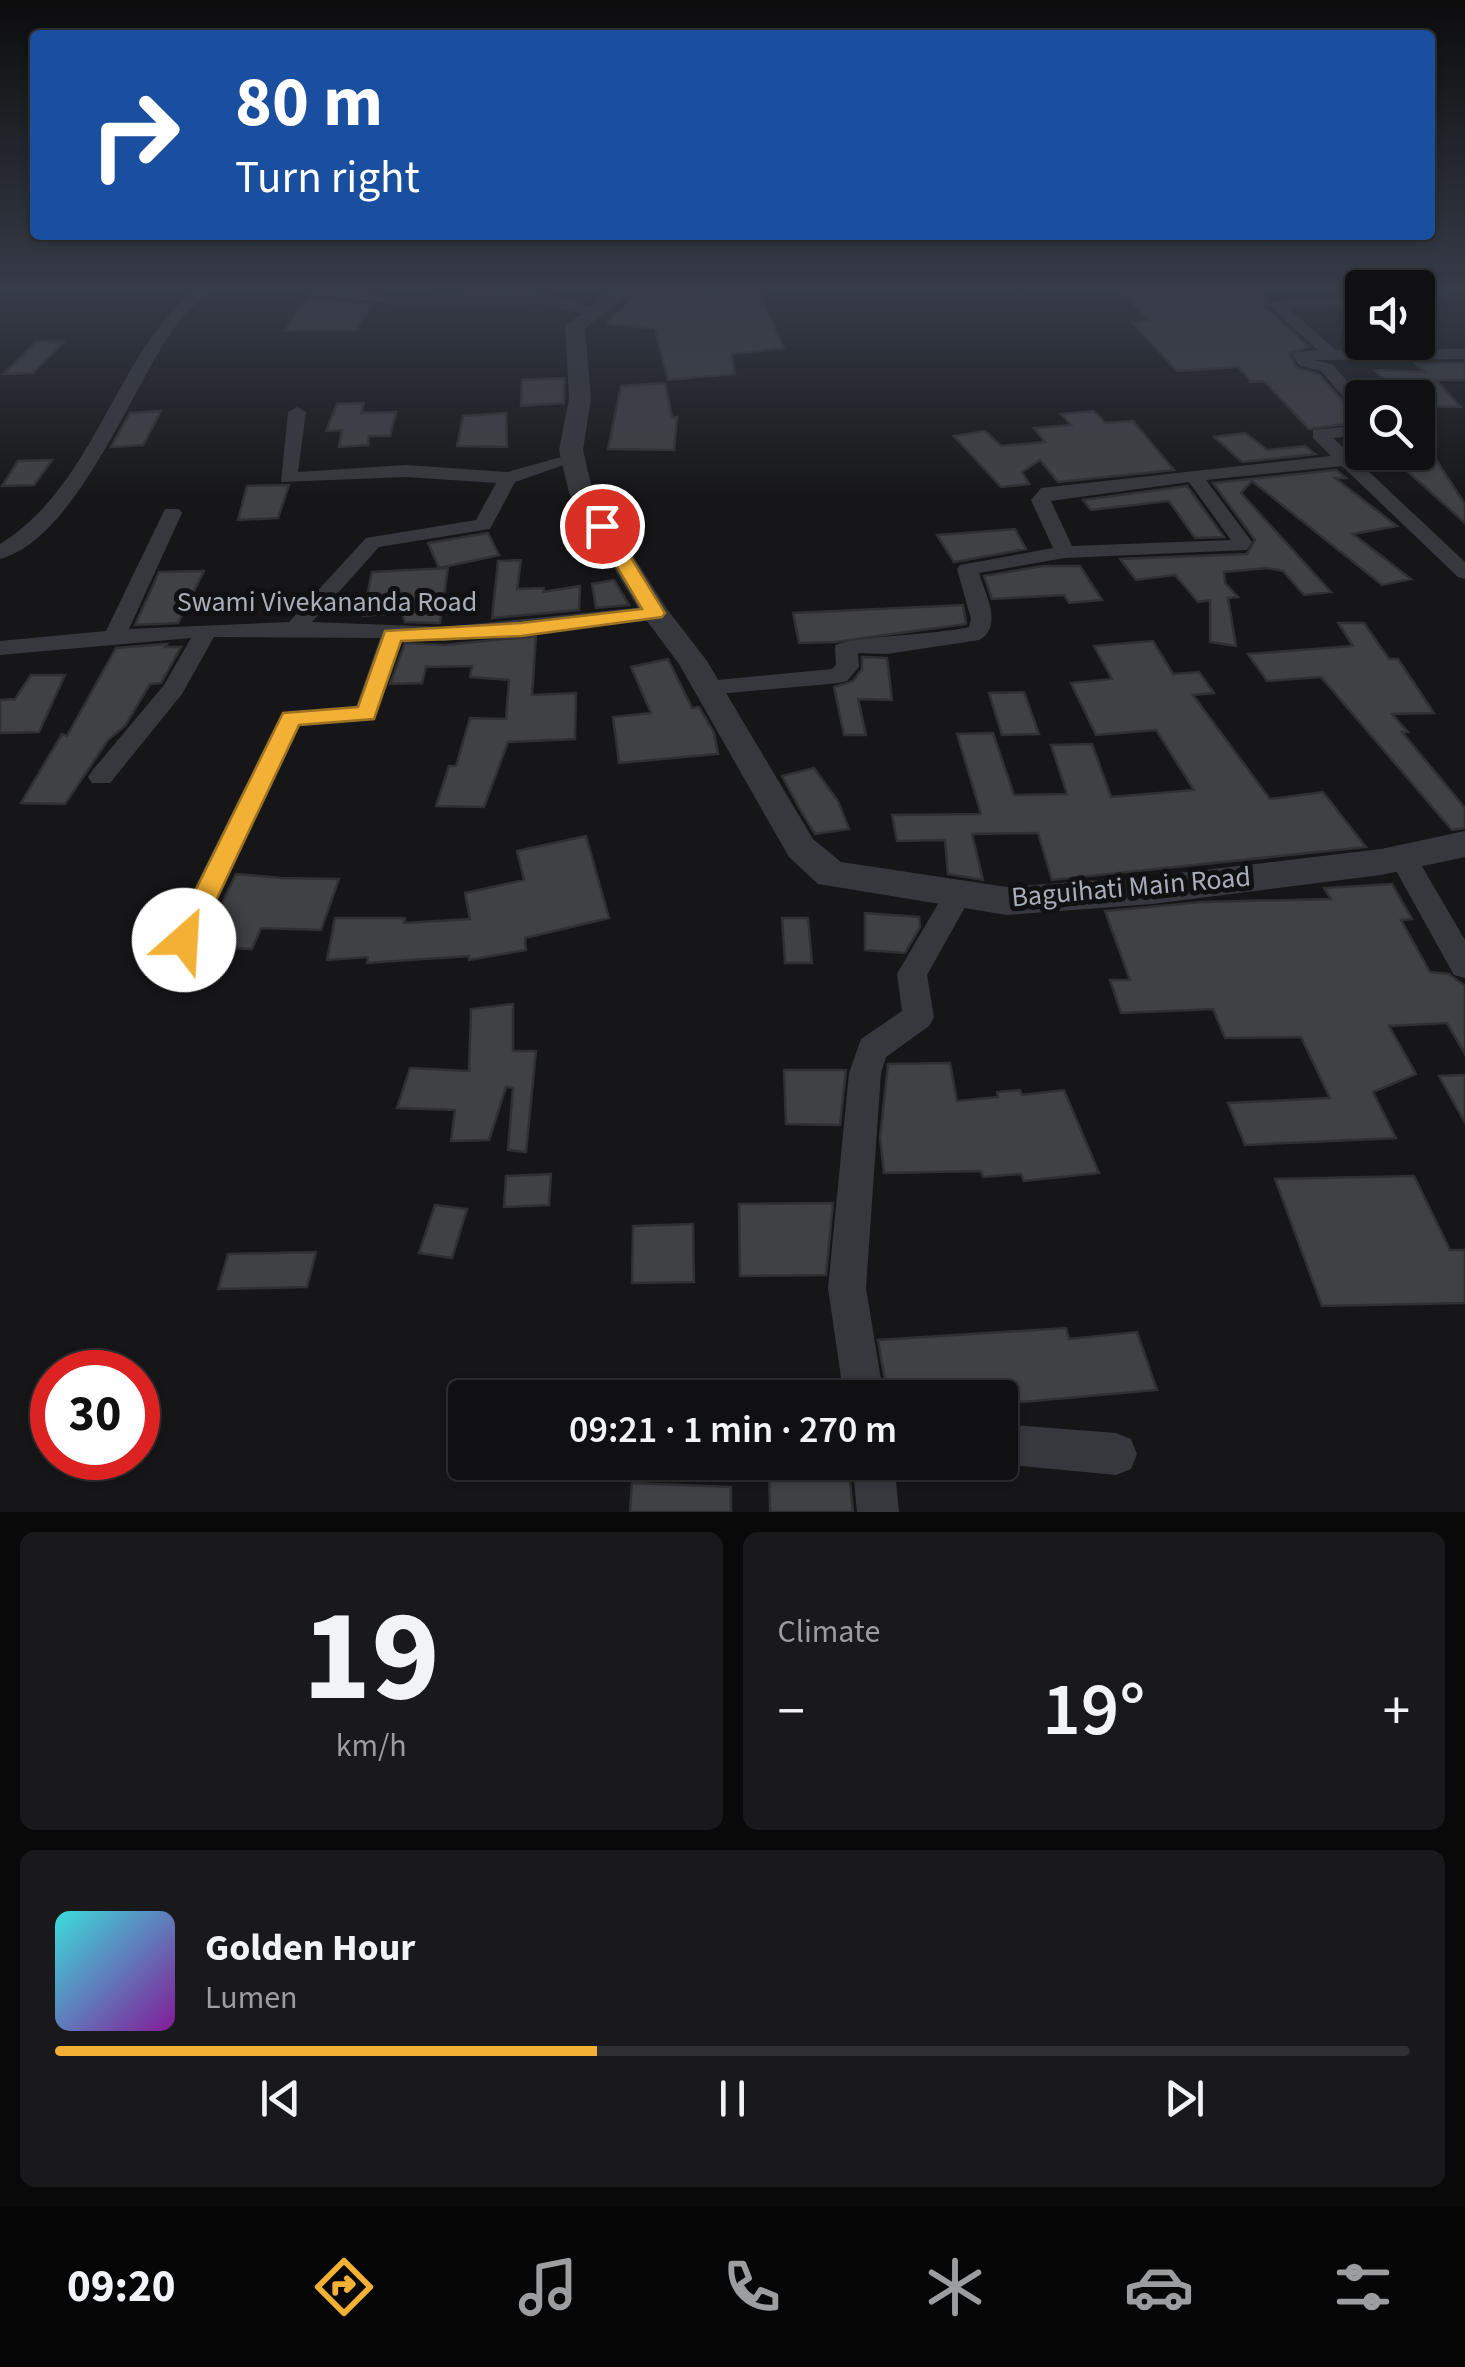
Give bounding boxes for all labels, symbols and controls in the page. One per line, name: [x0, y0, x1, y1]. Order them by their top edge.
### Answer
text: 80 m: [235, 53, 383, 153]
icon: right: [70, 70, 200, 200]
text: Turn right: [235, 146, 420, 210]
map controls: [1345, 270, 1435, 470]
button: sound: [1345, 270, 1435, 360]
button: search: [1345, 380, 1435, 470]
pin: [560, 484, 645, 569]
icon: arrive: [575, 499, 630, 554]
street label: Swami Vivekananda Road: [177, 582, 477, 622]
street label: Baguihati Main Road: [1010, 857, 1252, 917]
position arrow: [132, 888, 236, 992]
speed limit sign: 30: [30, 1350, 160, 1480]
text: 09:21 · 1 min · 270 m: [569, 1403, 897, 1457]
text: 19: [303, 1565, 440, 1750]
text: Climate: [778, 1609, 880, 1655]
text: 19°: [1042, 1657, 1145, 1764]
text: −: [778, 1673, 805, 1751]
text: +: [1383, 1673, 1410, 1751]
text: km/h: [336, 1723, 407, 1769]
text: Golden Hour: [205, 1921, 415, 1975]
text: Lumen: [205, 1975, 298, 2021]
icon: previous: [253, 2071, 308, 2126]
icon: pause: [705, 2071, 760, 2126]
icon: next: [1157, 2071, 1212, 2126]
icon: directions: [309, 2252, 379, 2322]
icon: music: [513, 2252, 583, 2322]
icon: phone: [717, 2252, 787, 2322]
icon: climate: [920, 2252, 990, 2322]
icon: car: [1124, 2252, 1194, 2322]
icon: filters: [1328, 2252, 1398, 2322]
text: 09:20: [67, 2255, 175, 2319]

